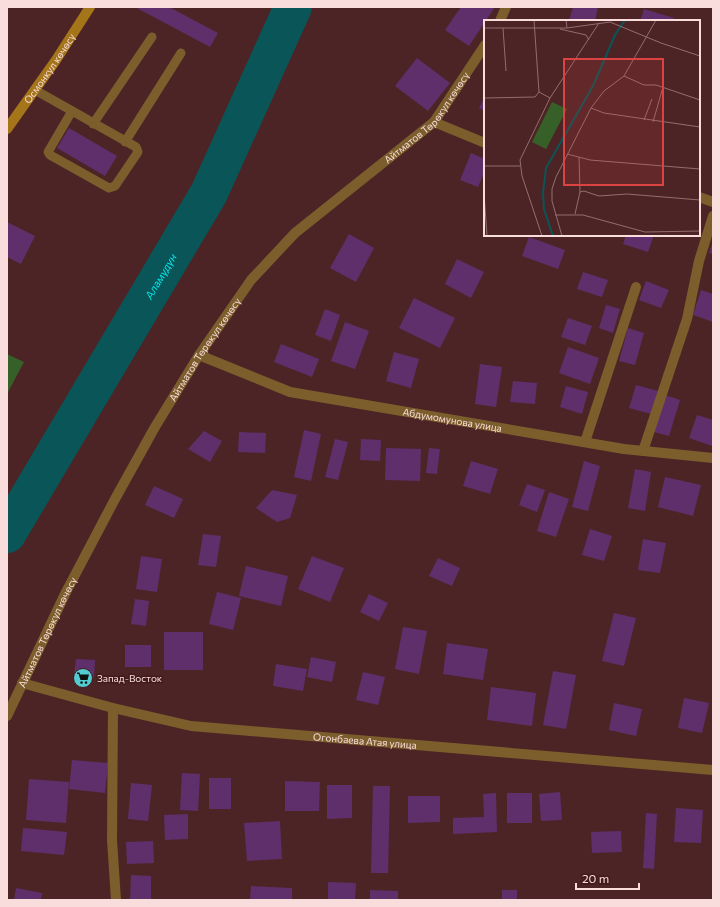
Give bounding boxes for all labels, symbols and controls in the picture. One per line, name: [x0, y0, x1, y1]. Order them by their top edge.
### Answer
inset map: [484, 20, 700, 236]
street label: Осмонкул көчөсү: [21, 31, 78, 106]
street label: Айтматов Төрөкул көчөсү: [381, 70, 472, 166]
water label: Аламүдүн: [141, 251, 178, 302]
street label: Айтматов Төрөкул көчөсү: [166, 295, 243, 403]
street label: Абдумомунова улица: [402, 405, 503, 434]
street label: Айтматов Төрөкул көчөсү: [15, 575, 79, 689]
supermarket icon: Запад-Восток: [72, 667, 94, 689]
place label: Запад-Восток: [97, 672, 163, 684]
street label: Огонбаева Атая улица: [313, 730, 417, 751]
scale bar: [576, 865, 639, 891]
text: 20 m: [582, 871, 609, 885]

